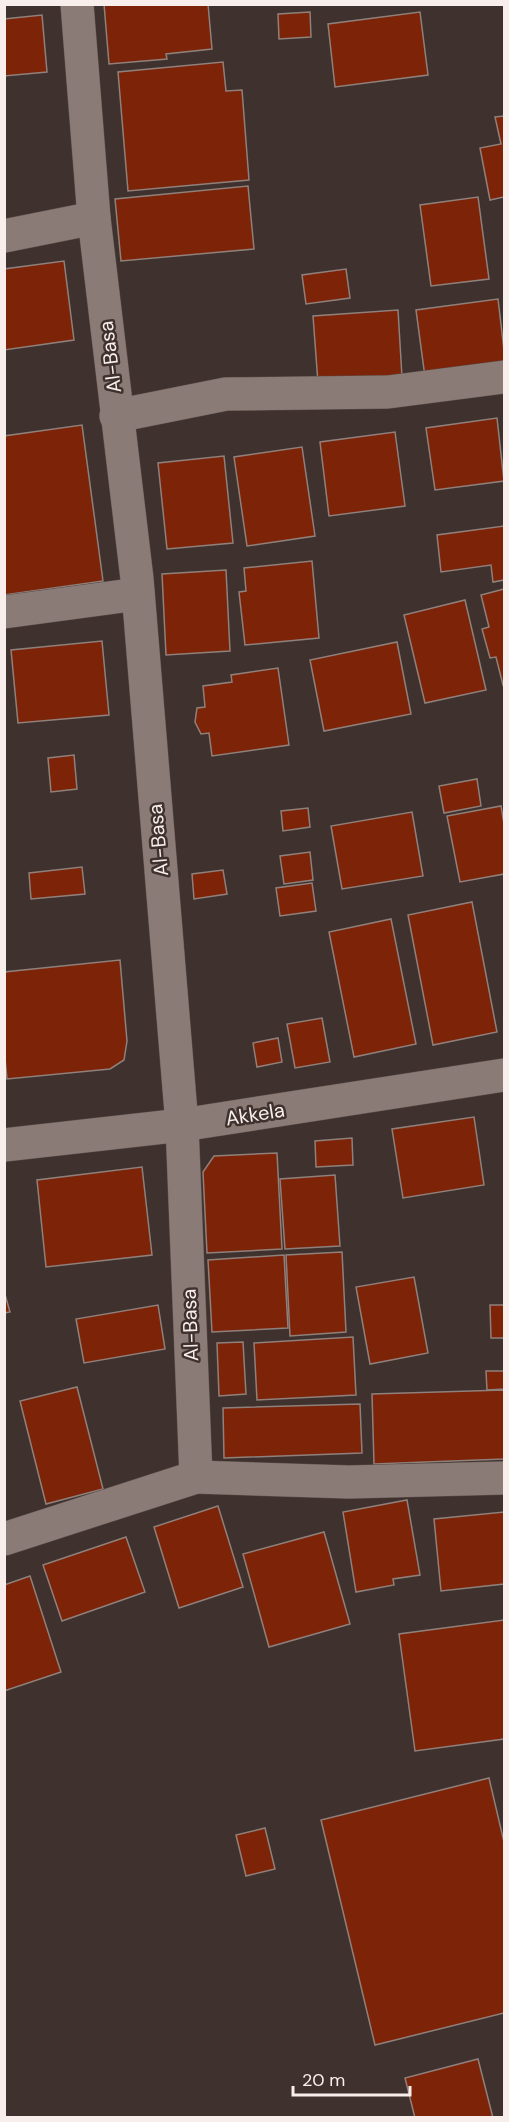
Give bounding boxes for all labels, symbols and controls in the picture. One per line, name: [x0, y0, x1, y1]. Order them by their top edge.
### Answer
street label: Al-Basa: [93, 319, 127, 395]
street label: Al-Basa: [142, 803, 174, 877]
street label: Akkela: [224, 1097, 286, 1131]
street label: Al-Basa: [176, 1288, 204, 1362]
scale bar: [293, 2059, 410, 2097]
text: 20 m: [302, 2068, 345, 2092]

